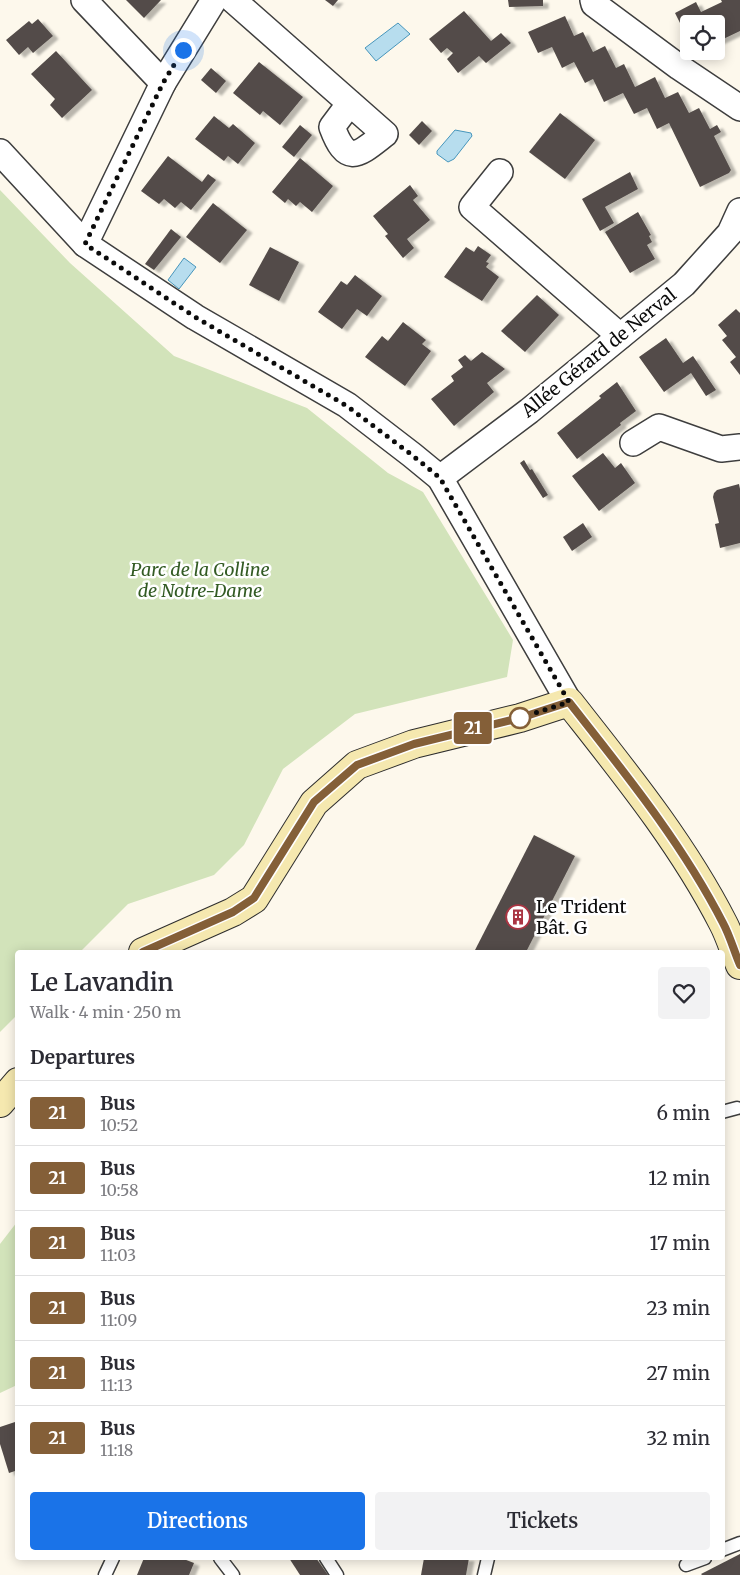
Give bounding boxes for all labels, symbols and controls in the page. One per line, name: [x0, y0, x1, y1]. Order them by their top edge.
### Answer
map controls: [680, 15, 725, 60]
button: locate: [680, 15, 725, 60]
your location: [171, 38, 196, 63]
street label: Allée Gérard de Nerval: [516, 283, 681, 423]
park label: Parc de la Colline de Notre-Dame: [130, 558, 270, 602]
unlabelled marker: [509, 707, 531, 729]
line badge: 21: [450, 712, 496, 744]
text: 21: [464, 716, 482, 739]
place label: Le Trident Bât. G: [536, 895, 626, 939]
building icon: Le Trident Bât. G: [505, 904, 531, 930]
text: Le Lavandin: [30, 967, 174, 998]
button: heart: [658, 967, 710, 1019]
text: Walk · 4 min · 250 m: [30, 1002, 181, 1022]
text: Departures: [30, 1045, 135, 1069]
text: Bus: [100, 1091, 135, 1115]
text: 21: [48, 1101, 67, 1124]
text: 6 min: [656, 1101, 710, 1125]
text: 10:52: [100, 1115, 138, 1135]
text: Bus: [100, 1156, 135, 1180]
text: 21: [48, 1166, 67, 1189]
text: 12 min: [648, 1166, 710, 1190]
text: 10:58: [100, 1180, 139, 1200]
text: Bus: [100, 1221, 135, 1245]
text: 21: [48, 1231, 67, 1254]
text: 17 min: [650, 1231, 710, 1255]
text: 11:03: [100, 1245, 136, 1265]
text: Bus: [100, 1286, 135, 1310]
text: 21: [48, 1296, 67, 1319]
text: 23 min: [646, 1296, 710, 1320]
text: 11:09: [100, 1310, 137, 1330]
text: Bus: [100, 1351, 135, 1375]
text: 21: [48, 1361, 67, 1384]
text: 27 min: [646, 1361, 710, 1385]
text: 11:13: [100, 1375, 133, 1395]
text: Bus: [100, 1416, 135, 1440]
text: 21: [48, 1426, 67, 1449]
text: 32 min: [646, 1426, 710, 1450]
text: 11:18: [100, 1440, 133, 1460]
button: Directions: [30, 1492, 365, 1550]
button: Tickets: [375, 1492, 710, 1550]

